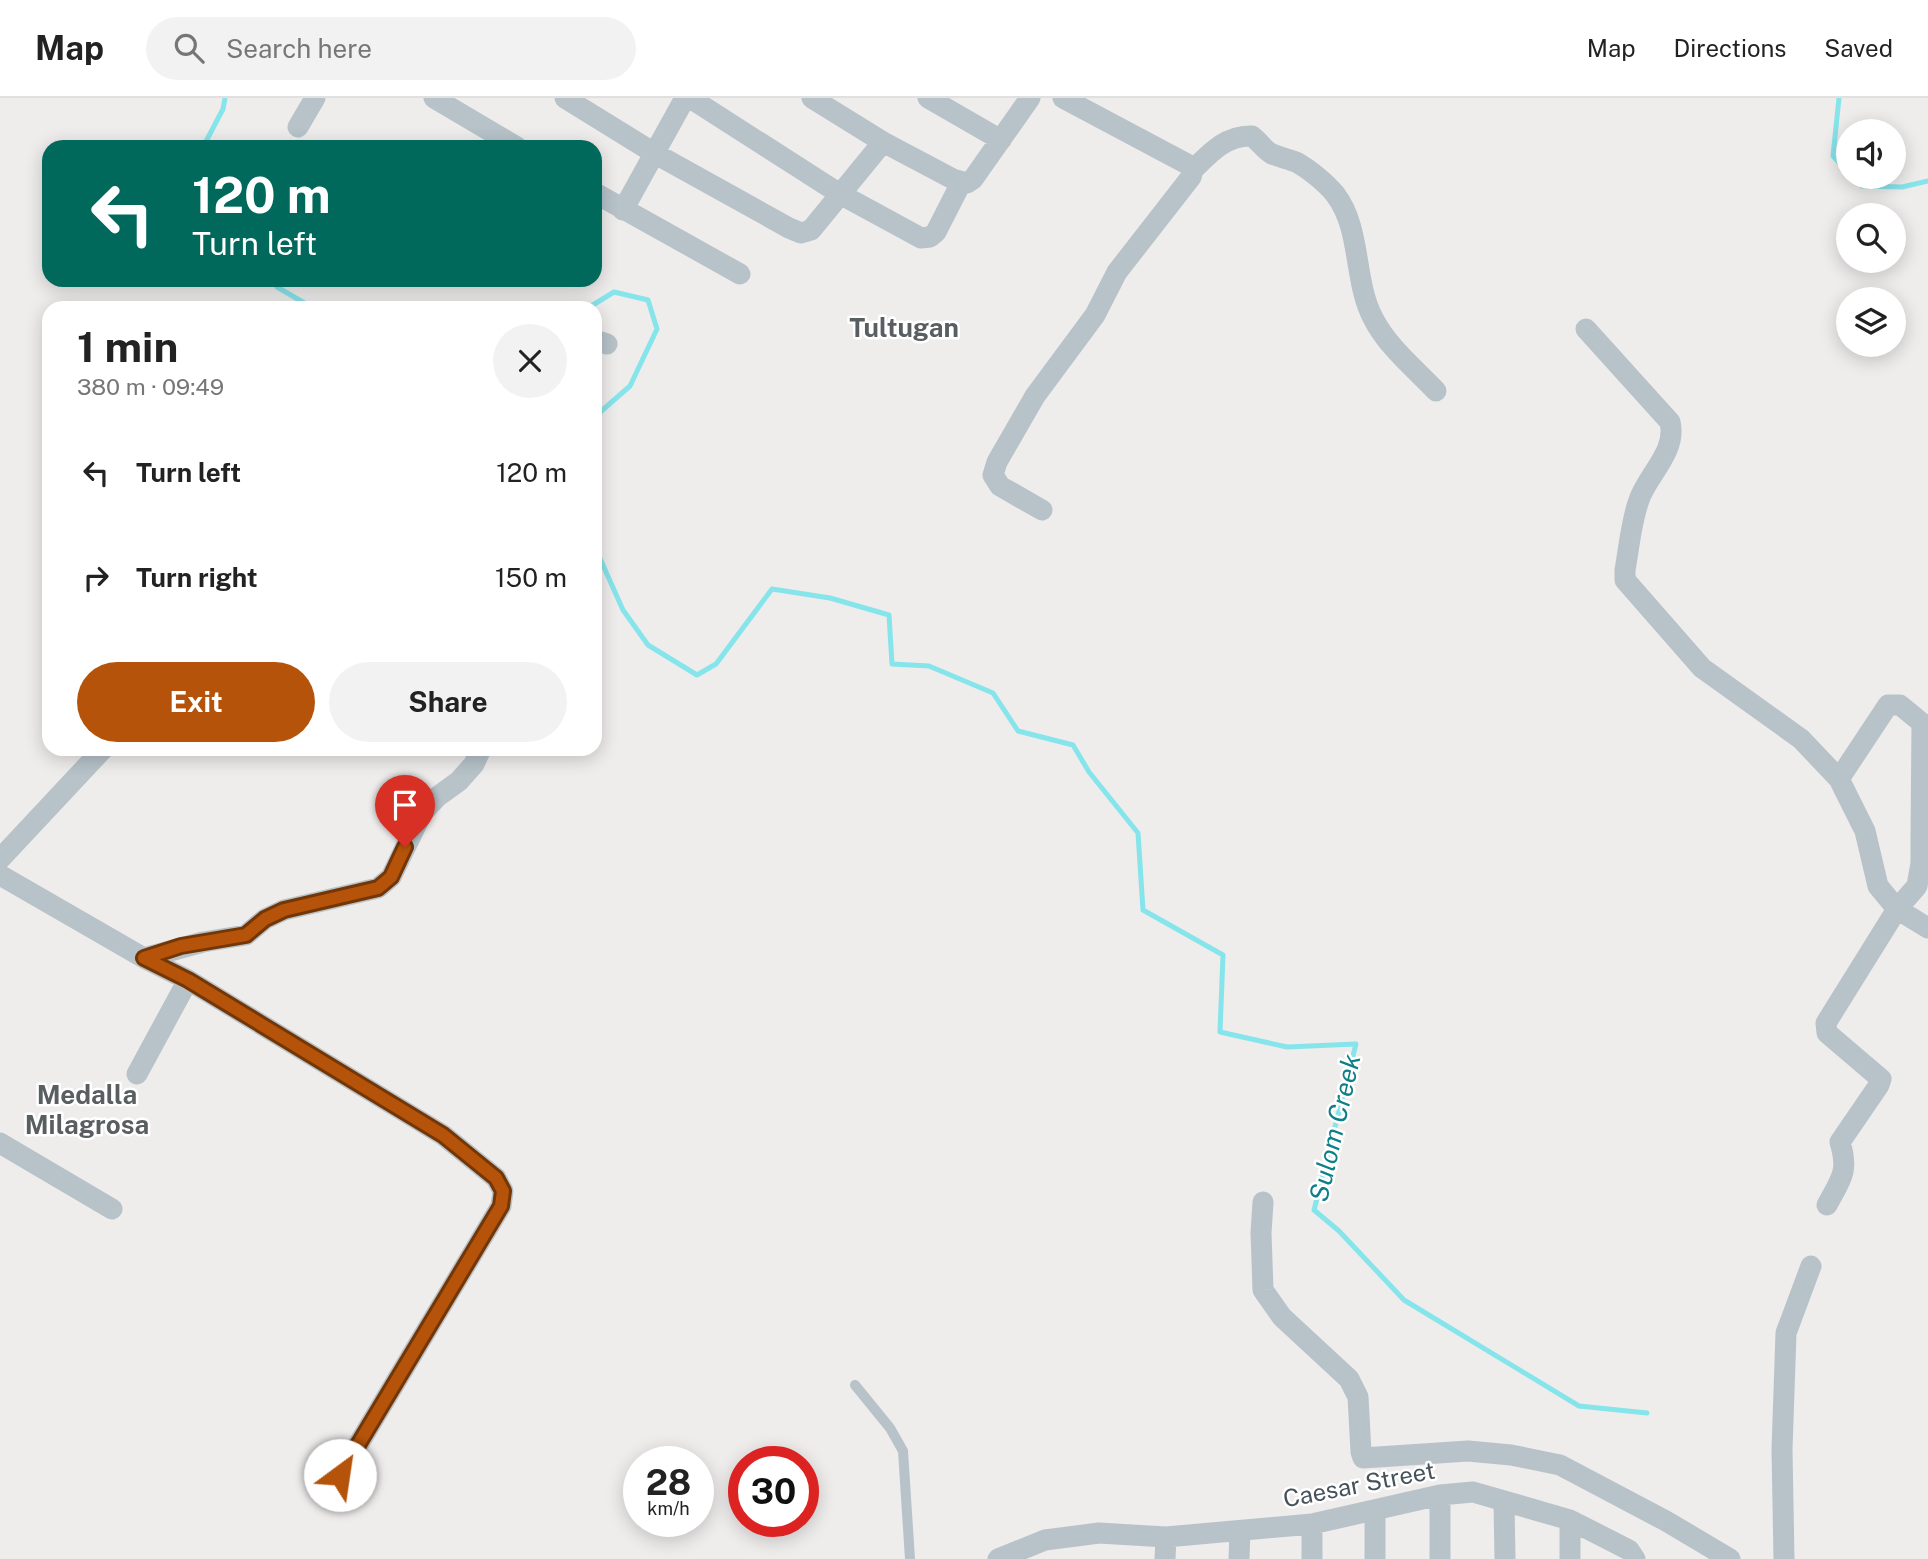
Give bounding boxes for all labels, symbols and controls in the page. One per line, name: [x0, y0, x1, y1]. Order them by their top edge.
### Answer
search box: [146, 17, 636, 80]
text: Map: [35, 29, 104, 67]
icon: search: [170, 29, 208, 67]
text: Search here: [226, 33, 372, 64]
text: Map: [1587, 34, 1636, 62]
text: Directions: [1674, 34, 1786, 62]
text: Saved: [1824, 34, 1893, 62]
map controls: [1836, 119, 1906, 357]
button: sound: [1836, 119, 1906, 189]
text: 120 m: [192, 166, 331, 224]
icon: left: [77, 168, 168, 259]
button: search: [1836, 203, 1906, 273]
text: Turn left: [192, 225, 317, 262]
button: layers: [1836, 287, 1906, 357]
district label: Tultugan: [849, 312, 959, 343]
text: 1 min: [77, 322, 178, 371]
button: close: [493, 324, 567, 398]
text: 380 m · 09:49: [77, 373, 224, 400]
icon: left: [77, 454, 115, 492]
text: Turn left: [136, 457, 241, 488]
text: 120 m: [496, 457, 567, 488]
icon: right: [77, 559, 115, 597]
text: Turn right: [136, 562, 258, 593]
text: 150 m: [495, 562, 567, 593]
button: Exit: [77, 662, 315, 742]
button: Share: [329, 662, 567, 742]
pin: [375, 775, 435, 847]
icon: arrive: [386, 786, 424, 824]
water label: Sulom Creek: [1303, 1051, 1367, 1205]
district label: Medalla Milagrosa: [25, 1079, 149, 1140]
position arrow: [303, 1438, 377, 1512]
speed limit sign: 30: [728, 1446, 819, 1537]
street label: Caesar Street: [1281, 1456, 1437, 1512]
text: 28: [646, 1462, 691, 1503]
text: km/h: [647, 1498, 690, 1519]

